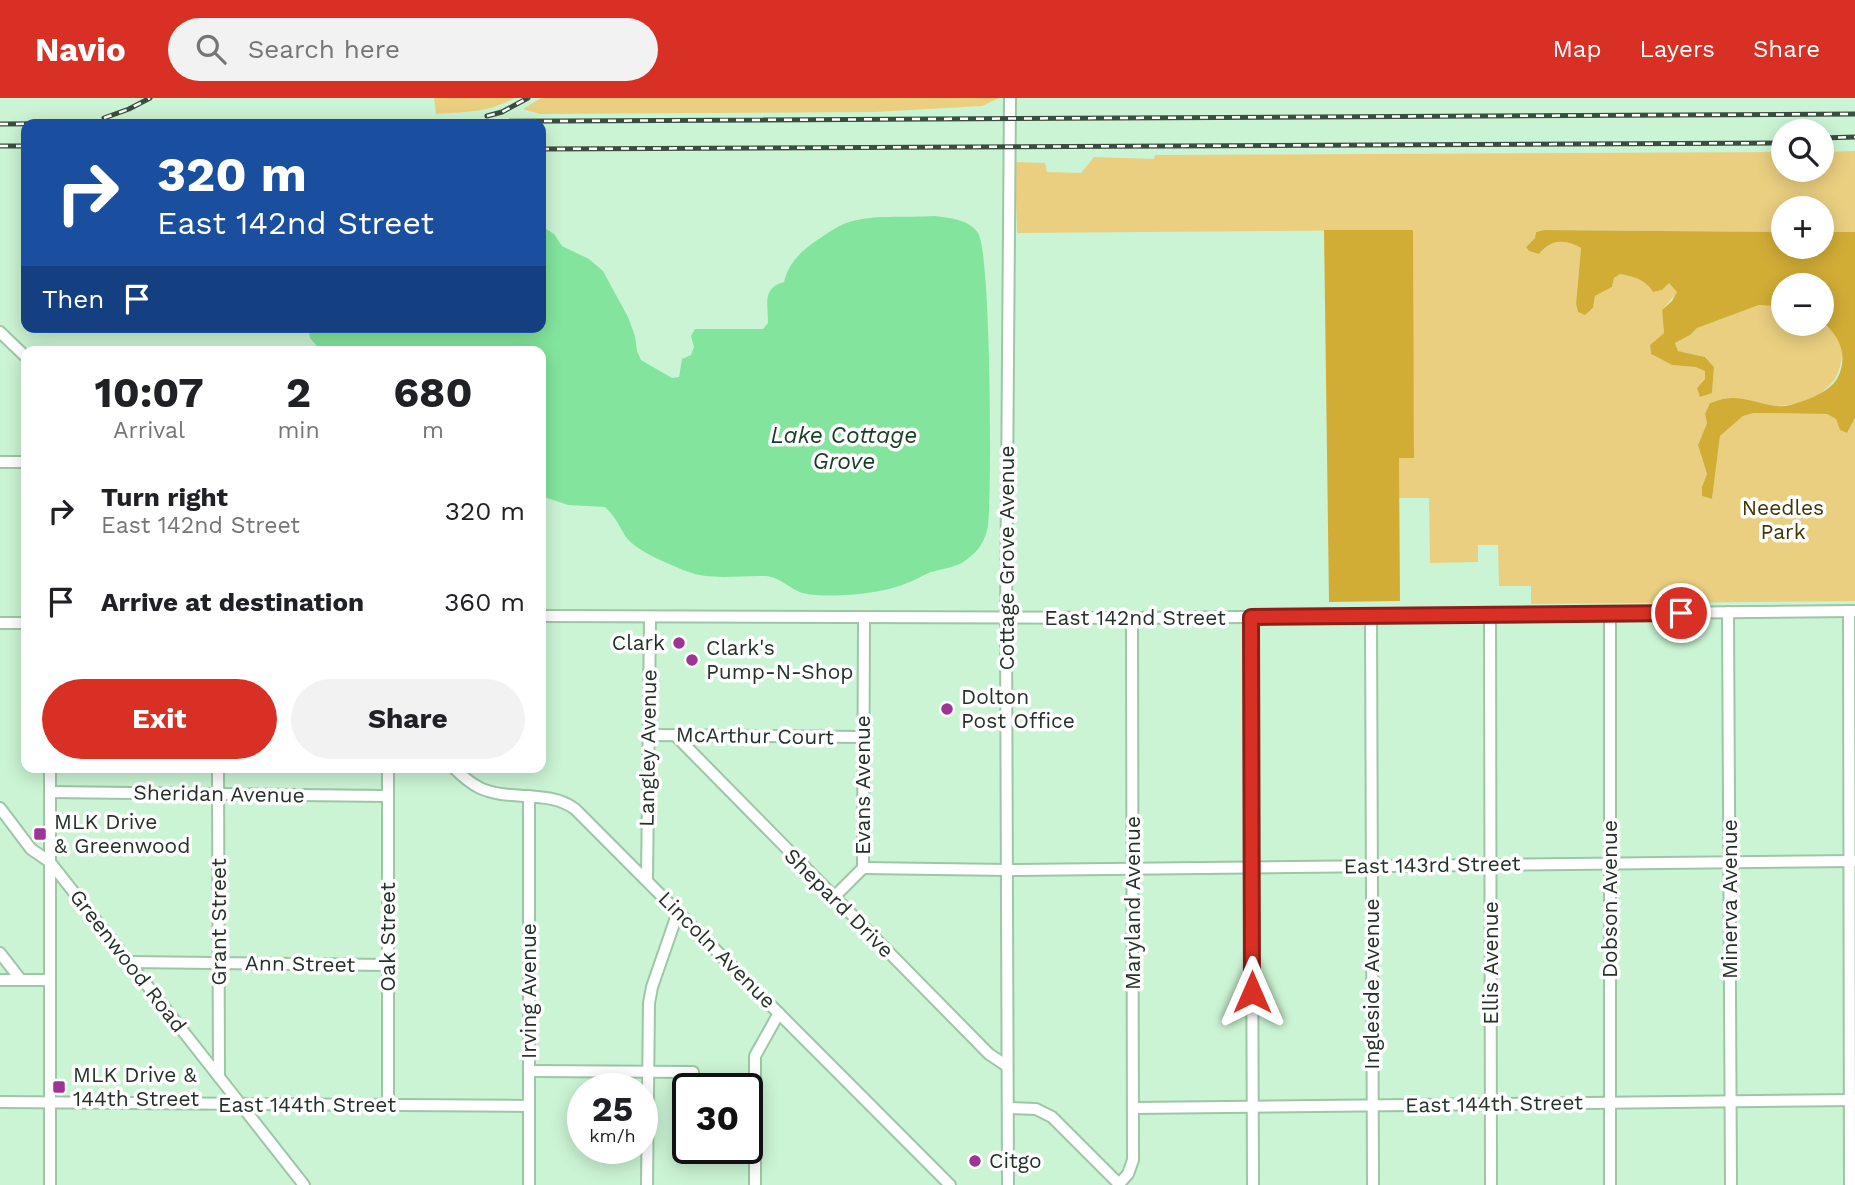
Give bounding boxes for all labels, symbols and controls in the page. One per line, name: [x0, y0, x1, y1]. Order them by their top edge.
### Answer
search box: [168, 18, 658, 81]
text: Navio: [35, 30, 126, 69]
icon: search: [192, 30, 230, 68]
text: Search here: [248, 34, 400, 64]
text: Map: [1553, 35, 1601, 63]
text: Layers: [1639, 35, 1715, 63]
text: Share: [1753, 35, 1820, 63]
map controls: [1771, 119, 1834, 336]
button: search: [1771, 119, 1834, 182]
text: 320 m: [157, 145, 307, 203]
icon: right: [42, 147, 133, 238]
button: +: [1771, 196, 1834, 259]
text: East 142nd Street: [157, 204, 434, 242]
button: −: [1771, 273, 1834, 336]
icon: arrive: [118, 280, 156, 318]
text: Then: [42, 284, 104, 314]
text: 10:07: [95, 368, 204, 417]
text: 2: [286, 368, 311, 417]
text: 680: [393, 368, 472, 417]
text: Arrival: [113, 417, 185, 444]
text: min: [277, 417, 320, 444]
text: m: [422, 417, 444, 444]
water label: Lake Cottage Grove: [770, 422, 918, 475]
street label: Cottage Grove Avenue: [994, 445, 1019, 671]
text: Turn right: [101, 482, 228, 512]
icon: right: [42, 492, 80, 530]
park label: Needles Park: [1742, 495, 1824, 544]
text: 320 m: [445, 496, 525, 526]
text: East 142nd Street: [101, 512, 300, 539]
icon: arrive: [42, 583, 80, 621]
pin: [1651, 583, 1711, 643]
text: Arrive at destination: [101, 587, 364, 617]
text: 360 m: [444, 587, 525, 617]
icon: arrive: [1662, 594, 1700, 632]
street label: East 142nd Street: [1044, 605, 1226, 630]
place label: Clark: [612, 630, 665, 655]
marker: Clark: [671, 635, 687, 651]
place label: Clark's Pump-N-Shop: [706, 635, 854, 684]
marker: Clark's Pump-N-Shop: [684, 652, 700, 668]
street label: Langley Avenue: [634, 669, 661, 827]
button: Exit: [42, 679, 277, 759]
button: Share: [291, 679, 525, 759]
place label: Dolton Post Office: [961, 684, 1075, 733]
marker: Dolton Post Office: [939, 701, 955, 717]
street label: Evans Avenue: [850, 715, 875, 855]
street label: McArthur Court: [676, 722, 834, 749]
street label: Sheridan Avenue: [133, 780, 305, 807]
place label: MLK Drive & Greenwood: [54, 809, 190, 858]
street label: Maryland Avenue: [1120, 816, 1145, 990]
street label: Minerva Avenue: [1717, 819, 1742, 979]
street label: Dobson Avenue: [1597, 820, 1622, 978]
marker: MLK Drive & Greenwood: [32, 826, 48, 842]
street label: Shepard Drive: [779, 843, 899, 963]
street label: East 143rd Street: [1343, 850, 1521, 879]
street label: Grant Street: [206, 858, 231, 986]
street label: Oak Street: [375, 882, 400, 992]
street label: Greenwood Road: [65, 884, 192, 1037]
street label: Lincoln Avenue: [654, 886, 781, 1013]
street label: Ingleside Avenue: [1359, 898, 1384, 1070]
street label: Ellis Avenue: [1478, 901, 1503, 1025]
street label: Irving Avenue: [516, 923, 541, 1059]
street label: Ann Street: [245, 950, 356, 977]
position arrow: [1215, 955, 1289, 1029]
place label: MLK Drive & 144th Street: [73, 1062, 199, 1111]
speed limit sign: 30: [672, 1073, 763, 1164]
marker: MLK Drive & 144th Street: [51, 1079, 67, 1095]
text: 25: [592, 1088, 633, 1130]
street label: East 144th Street: [1405, 1089, 1583, 1118]
street label: East 144th Street: [218, 1092, 396, 1117]
text: km/h: [589, 1125, 636, 1146]
place label: Citgo: [989, 1148, 1042, 1173]
marker: Citgo: [967, 1153, 983, 1169]

